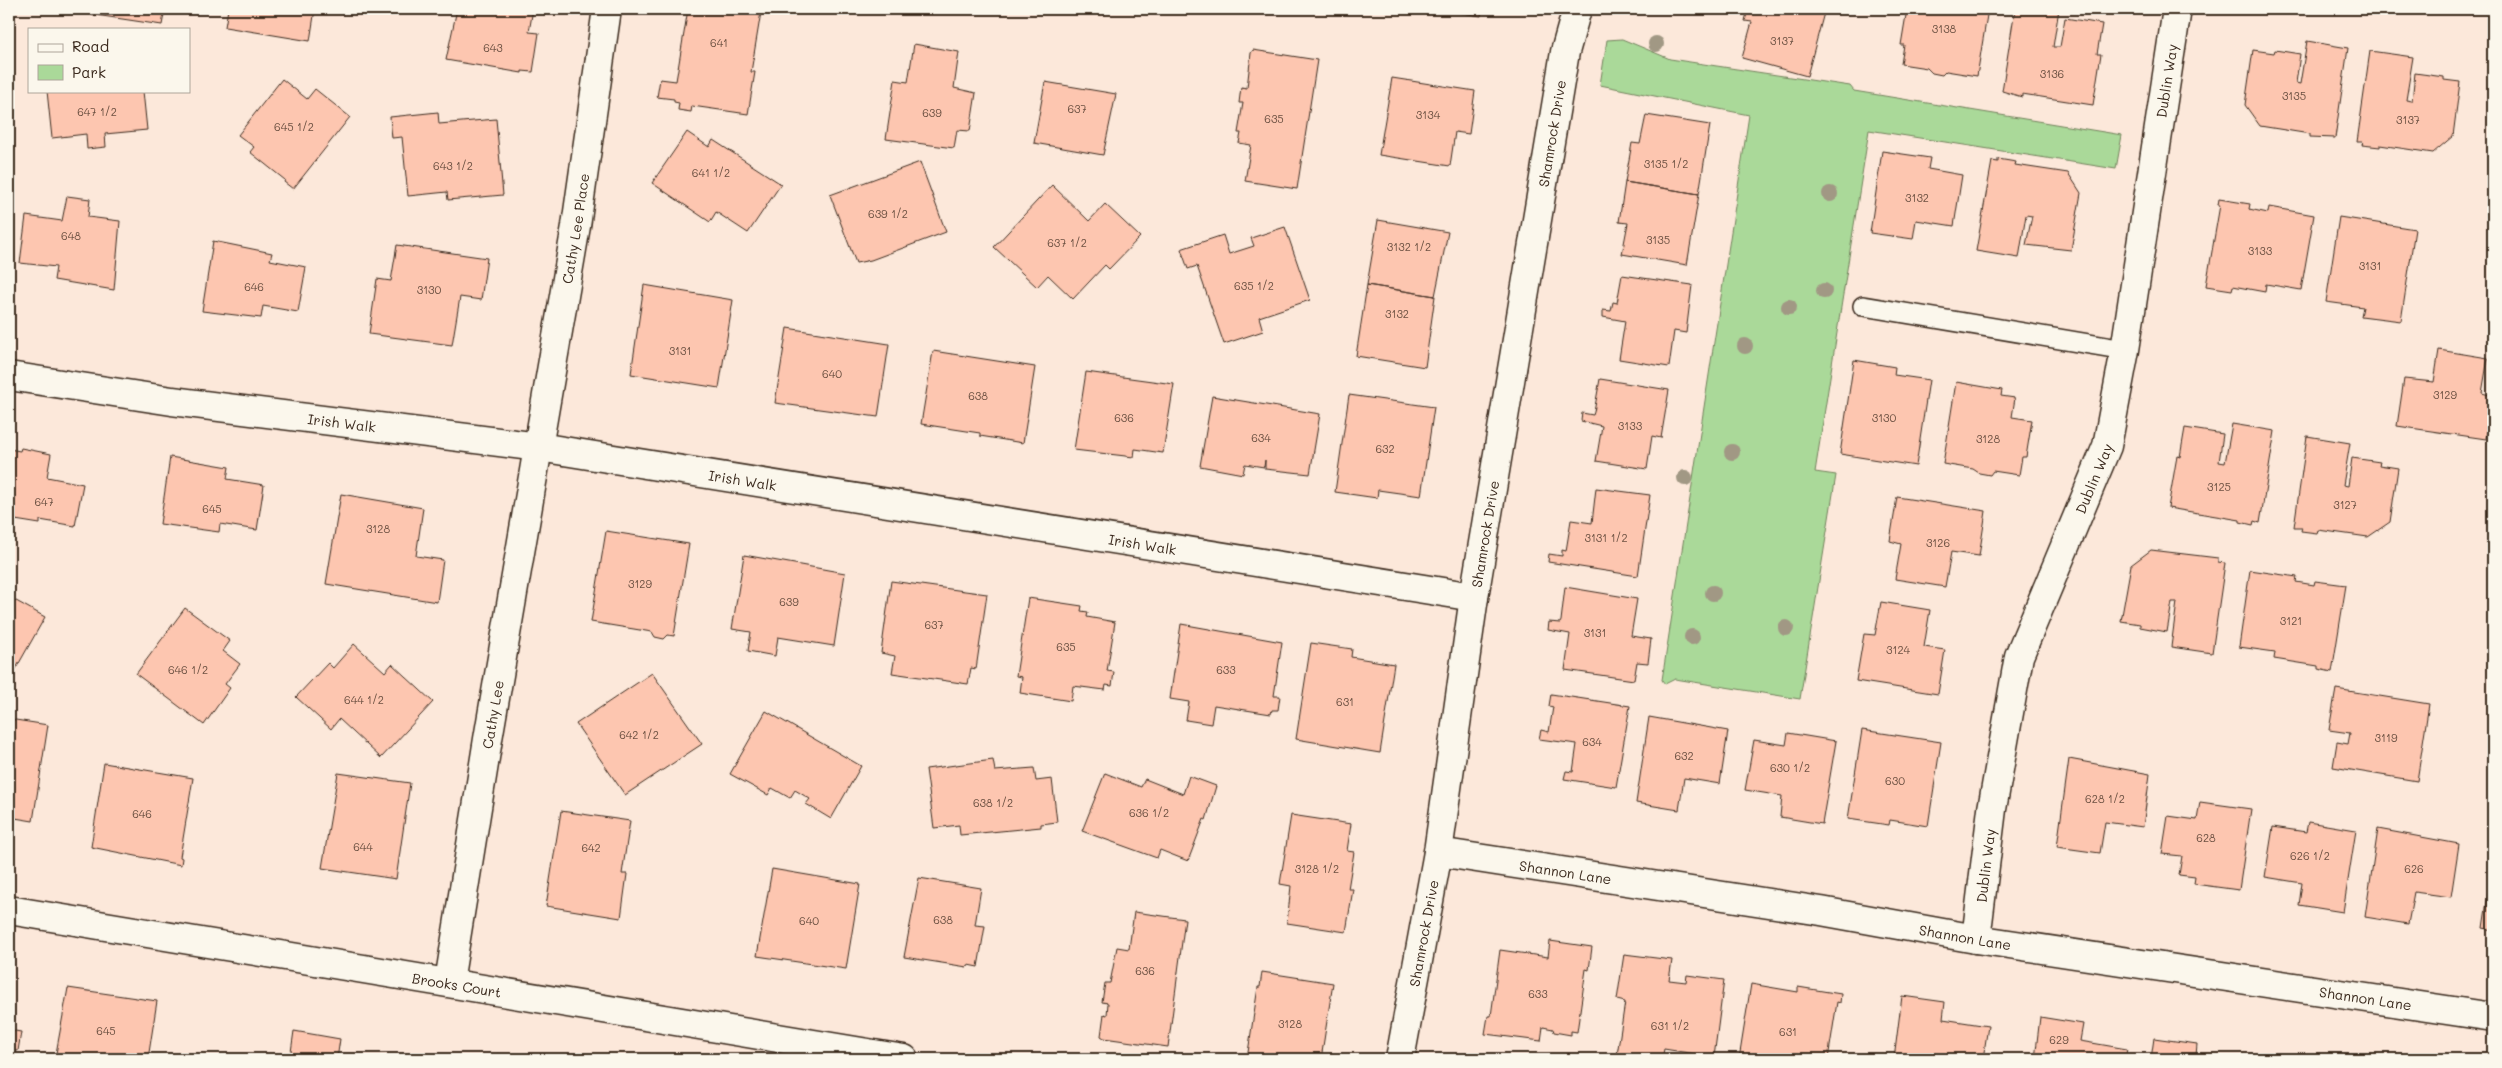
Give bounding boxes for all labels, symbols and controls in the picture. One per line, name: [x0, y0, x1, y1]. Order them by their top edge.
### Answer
house number: 3138: [1932, 21, 1957, 36]
legend: [28, 28, 190, 92]
house number: 3137: [1770, 33, 1794, 48]
house number: 641: [710, 35, 728, 50]
text: Road: [72, 36, 109, 56]
house number: 643: [483, 40, 503, 55]
street label: Dublin Way: [2151, 43, 2181, 119]
text: Park: [72, 62, 106, 82]
house number: 3136: [2040, 66, 2064, 81]
street label: Shamrock Drive: [1533, 78, 1570, 188]
house number: 3135: [2282, 88, 2306, 103]
house number: 637: [1067, 101, 1087, 116]
house number: 647 1/2: [77, 104, 117, 119]
house number: 639: [922, 105, 942, 120]
house number: 3134: [1416, 107, 1441, 122]
house number: 635: [1264, 111, 1284, 126]
house number: 3137: [2396, 112, 2420, 127]
house number: 645 1/2: [274, 119, 314, 134]
house number: 3135 1/2: [1644, 156, 1688, 171]
house number: 643 1/2: [433, 158, 473, 173]
house number: 641 1/2: [692, 165, 730, 180]
street label: Cathy Lee Place: [557, 172, 593, 285]
house number: 3132: [1905, 190, 1929, 205]
house number: 639 1/2: [868, 206, 908, 221]
house number: 648: [61, 228, 81, 243]
house number: 3135: [1646, 232, 1670, 247]
house number: 637 1/2: [1047, 235, 1087, 250]
house number: 3132 1/2: [1387, 239, 1431, 254]
house number: 3133: [2248, 243, 2273, 258]
house number: 3131: [2359, 258, 2381, 273]
house number: 635 1/2: [1234, 278, 1274, 293]
house number: 646: [244, 279, 264, 294]
house number: 3130: [417, 282, 442, 297]
house number: 3132: [1385, 306, 1409, 321]
house number: 3131: [669, 343, 691, 358]
house number: 640: [822, 366, 842, 381]
house number: 3129: [2433, 387, 2457, 402]
house number: 638: [968, 388, 988, 403]
street label: Irish Walk: [307, 409, 377, 436]
house number: 636: [1114, 410, 1134, 425]
house number: 3130: [1872, 410, 1897, 425]
house number: 3133: [1618, 418, 1643, 433]
house number: 634: [1251, 430, 1271, 445]
house number: 3128: [1976, 431, 2000, 446]
street label: Dublin Way: [2070, 440, 2117, 516]
house number: 632: [1375, 441, 1395, 456]
street label: Irish Walk: [707, 465, 778, 494]
street label: Shamrock Drive: [1466, 479, 1503, 589]
house number: 3125: [2207, 479, 2231, 494]
house number: 647: [34, 494, 54, 509]
house number: 3127: [2333, 497, 2357, 512]
house number: 645: [202, 501, 222, 516]
house number: 3128: [366, 521, 390, 536]
street label: Irish Walk: [1107, 529, 1178, 559]
house number: 3131 1/2: [1584, 530, 1628, 545]
house number: 3126: [1926, 535, 1950, 550]
house number: 3129: [628, 576, 652, 591]
house number: 639: [779, 594, 799, 609]
house number: 3121: [2280, 613, 2302, 628]
house number: 637: [924, 617, 944, 632]
house number: 3131: [1584, 625, 1606, 640]
house number: 635: [1056, 639, 1076, 654]
house number: 3124: [1886, 642, 1911, 657]
house number: 646 1/2: [168, 662, 208, 677]
house number: 633: [1216, 662, 1236, 677]
street label: Cathy Lee: [477, 679, 507, 750]
house number: 644 1/2: [344, 692, 384, 707]
house number: 631: [1336, 694, 1354, 709]
house number: 642 1/2: [619, 727, 659, 742]
house number: 3119: [2375, 730, 2398, 745]
house number: 634: [1582, 734, 1602, 749]
house number: 632: [1674, 748, 1694, 763]
house number: 630 1/2: [1770, 760, 1810, 775]
house number: 630: [1885, 773, 1905, 788]
house number: 628 1/2: [2085, 791, 2125, 806]
house number: 638 1/2: [973, 795, 1013, 810]
house number: 636 1/2: [1129, 805, 1169, 820]
house number: 646: [132, 806, 152, 821]
street label: Dublin Way: [1971, 827, 1999, 904]
house number: 628: [2196, 830, 2216, 845]
house number: 644: [353, 839, 373, 854]
house number: 642: [581, 840, 601, 855]
house number: 626 1/2: [2290, 848, 2330, 863]
street label: Shannon Lane: [1518, 855, 1613, 888]
house number: 3128 1/2: [1295, 861, 1339, 876]
house number: 626: [2404, 861, 2424, 876]
street label: Shamrock Drive: [1404, 878, 1442, 988]
house number: 638: [933, 912, 953, 927]
house number: 640: [799, 913, 819, 928]
street label: Shannon Lane: [1918, 919, 2013, 954]
house number: 636: [1135, 963, 1155, 978]
street label: Brooks Court: [411, 968, 503, 1001]
street label: Shannon Lane: [2318, 981, 2413, 1014]
house number: 633: [1528, 986, 1548, 1001]
house number: 3128: [1278, 1016, 1302, 1031]
house number: 631 1/2: [1651, 1018, 1689, 1033]
house number: 645: [96, 1023, 116, 1038]
house number: 631: [1779, 1024, 1797, 1039]
house number: 629: [2049, 1032, 2069, 1047]

